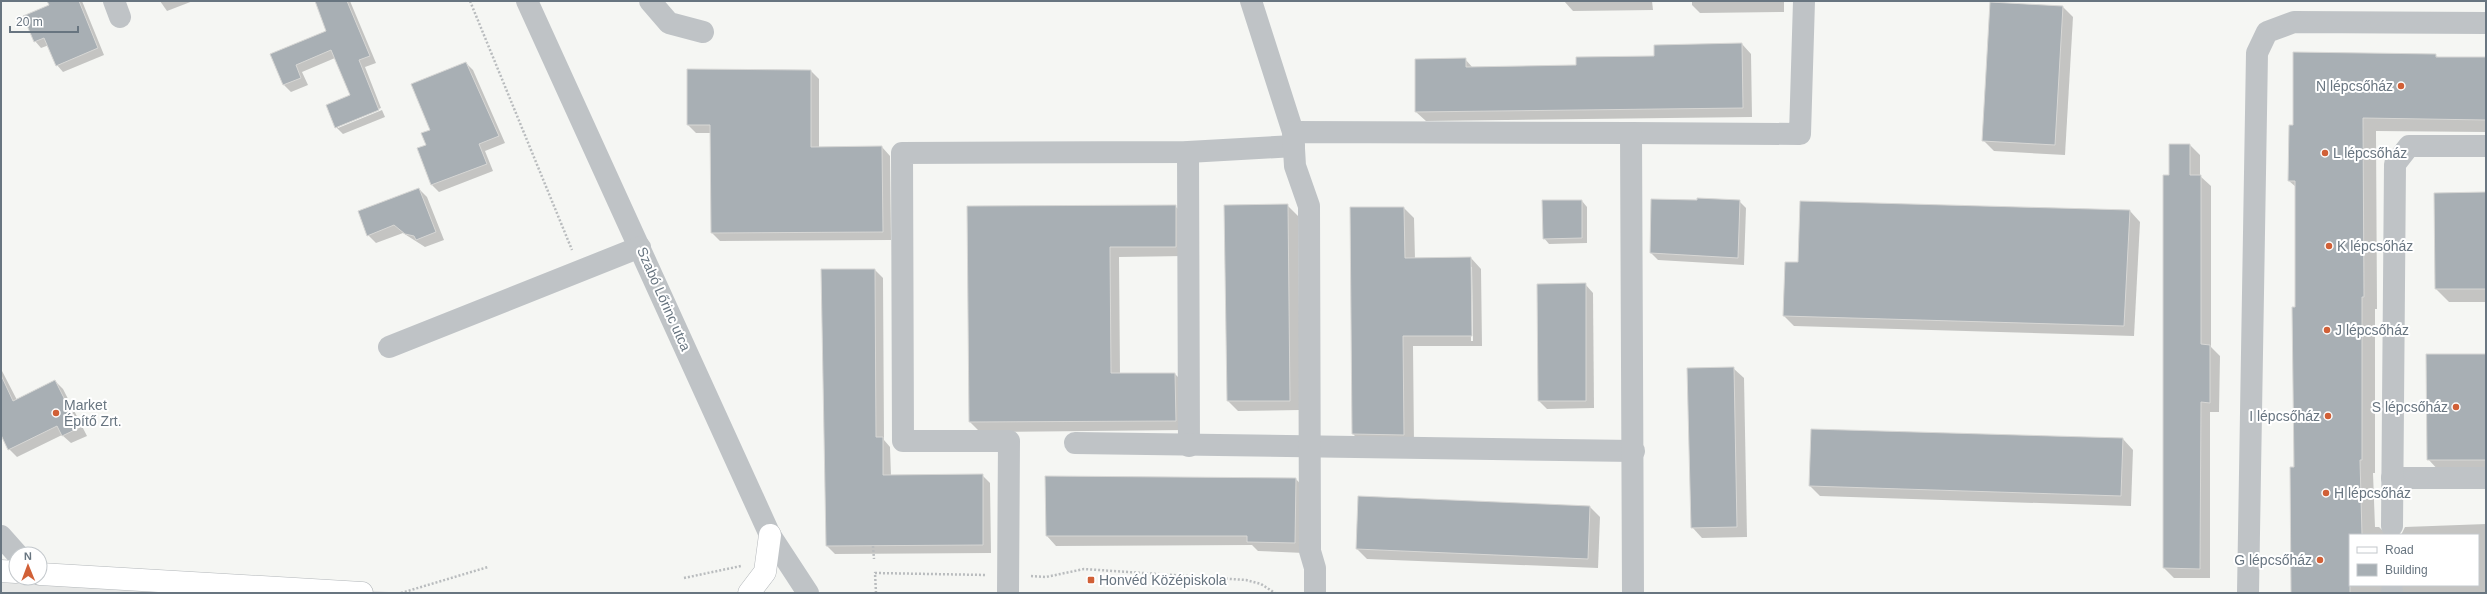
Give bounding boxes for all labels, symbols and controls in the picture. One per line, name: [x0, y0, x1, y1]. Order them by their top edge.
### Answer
scale bar: [10, 8, 78, 34]
text: 20 m: [16, 15, 43, 29]
place label: N lépcsőház: [2316, 78, 2393, 94]
marker: N lépcsőház: [2396, 81, 2406, 91]
place label: L lépcsőház: [2333, 145, 2407, 161]
marker: L lépcsőház: [2320, 148, 2330, 158]
place label: K lépcsőház: [2337, 238, 2413, 254]
marker: K lépcsőház: [2324, 241, 2334, 251]
street label: Szabó Lőrinc utca: [634, 245, 694, 354]
place label: J lépcsőház: [2335, 322, 2409, 338]
marker: J lépcsőház: [2322, 325, 2332, 335]
place label: Market Építő Zrt.: [64, 397, 122, 429]
place label: S lépcsőház: [2372, 399, 2448, 415]
marker: S lépcsőház: [2451, 402, 2461, 412]
marker: Market Építő Zrt.: [51, 408, 61, 418]
place label: I lépcsőház: [2249, 408, 2320, 424]
marker: I lépcsőház: [2323, 411, 2333, 421]
place label: H lépcsőház: [2334, 485, 2411, 501]
marker: H lépcsőház: [2321, 488, 2331, 498]
legend: [2349, 534, 2479, 586]
text: Road: [2385, 543, 2414, 557]
north arrow: [8, 546, 48, 586]
text: N: [24, 550, 32, 562]
place label: G lépcsőház: [2234, 552, 2312, 568]
marker: G lépcsőház: [2315, 555, 2325, 565]
text: Building: [2385, 563, 2428, 577]
place label: Honvéd Középiskola: [1099, 572, 1227, 588]
marker: Honvéd Középiskola: [1086, 575, 1096, 585]

